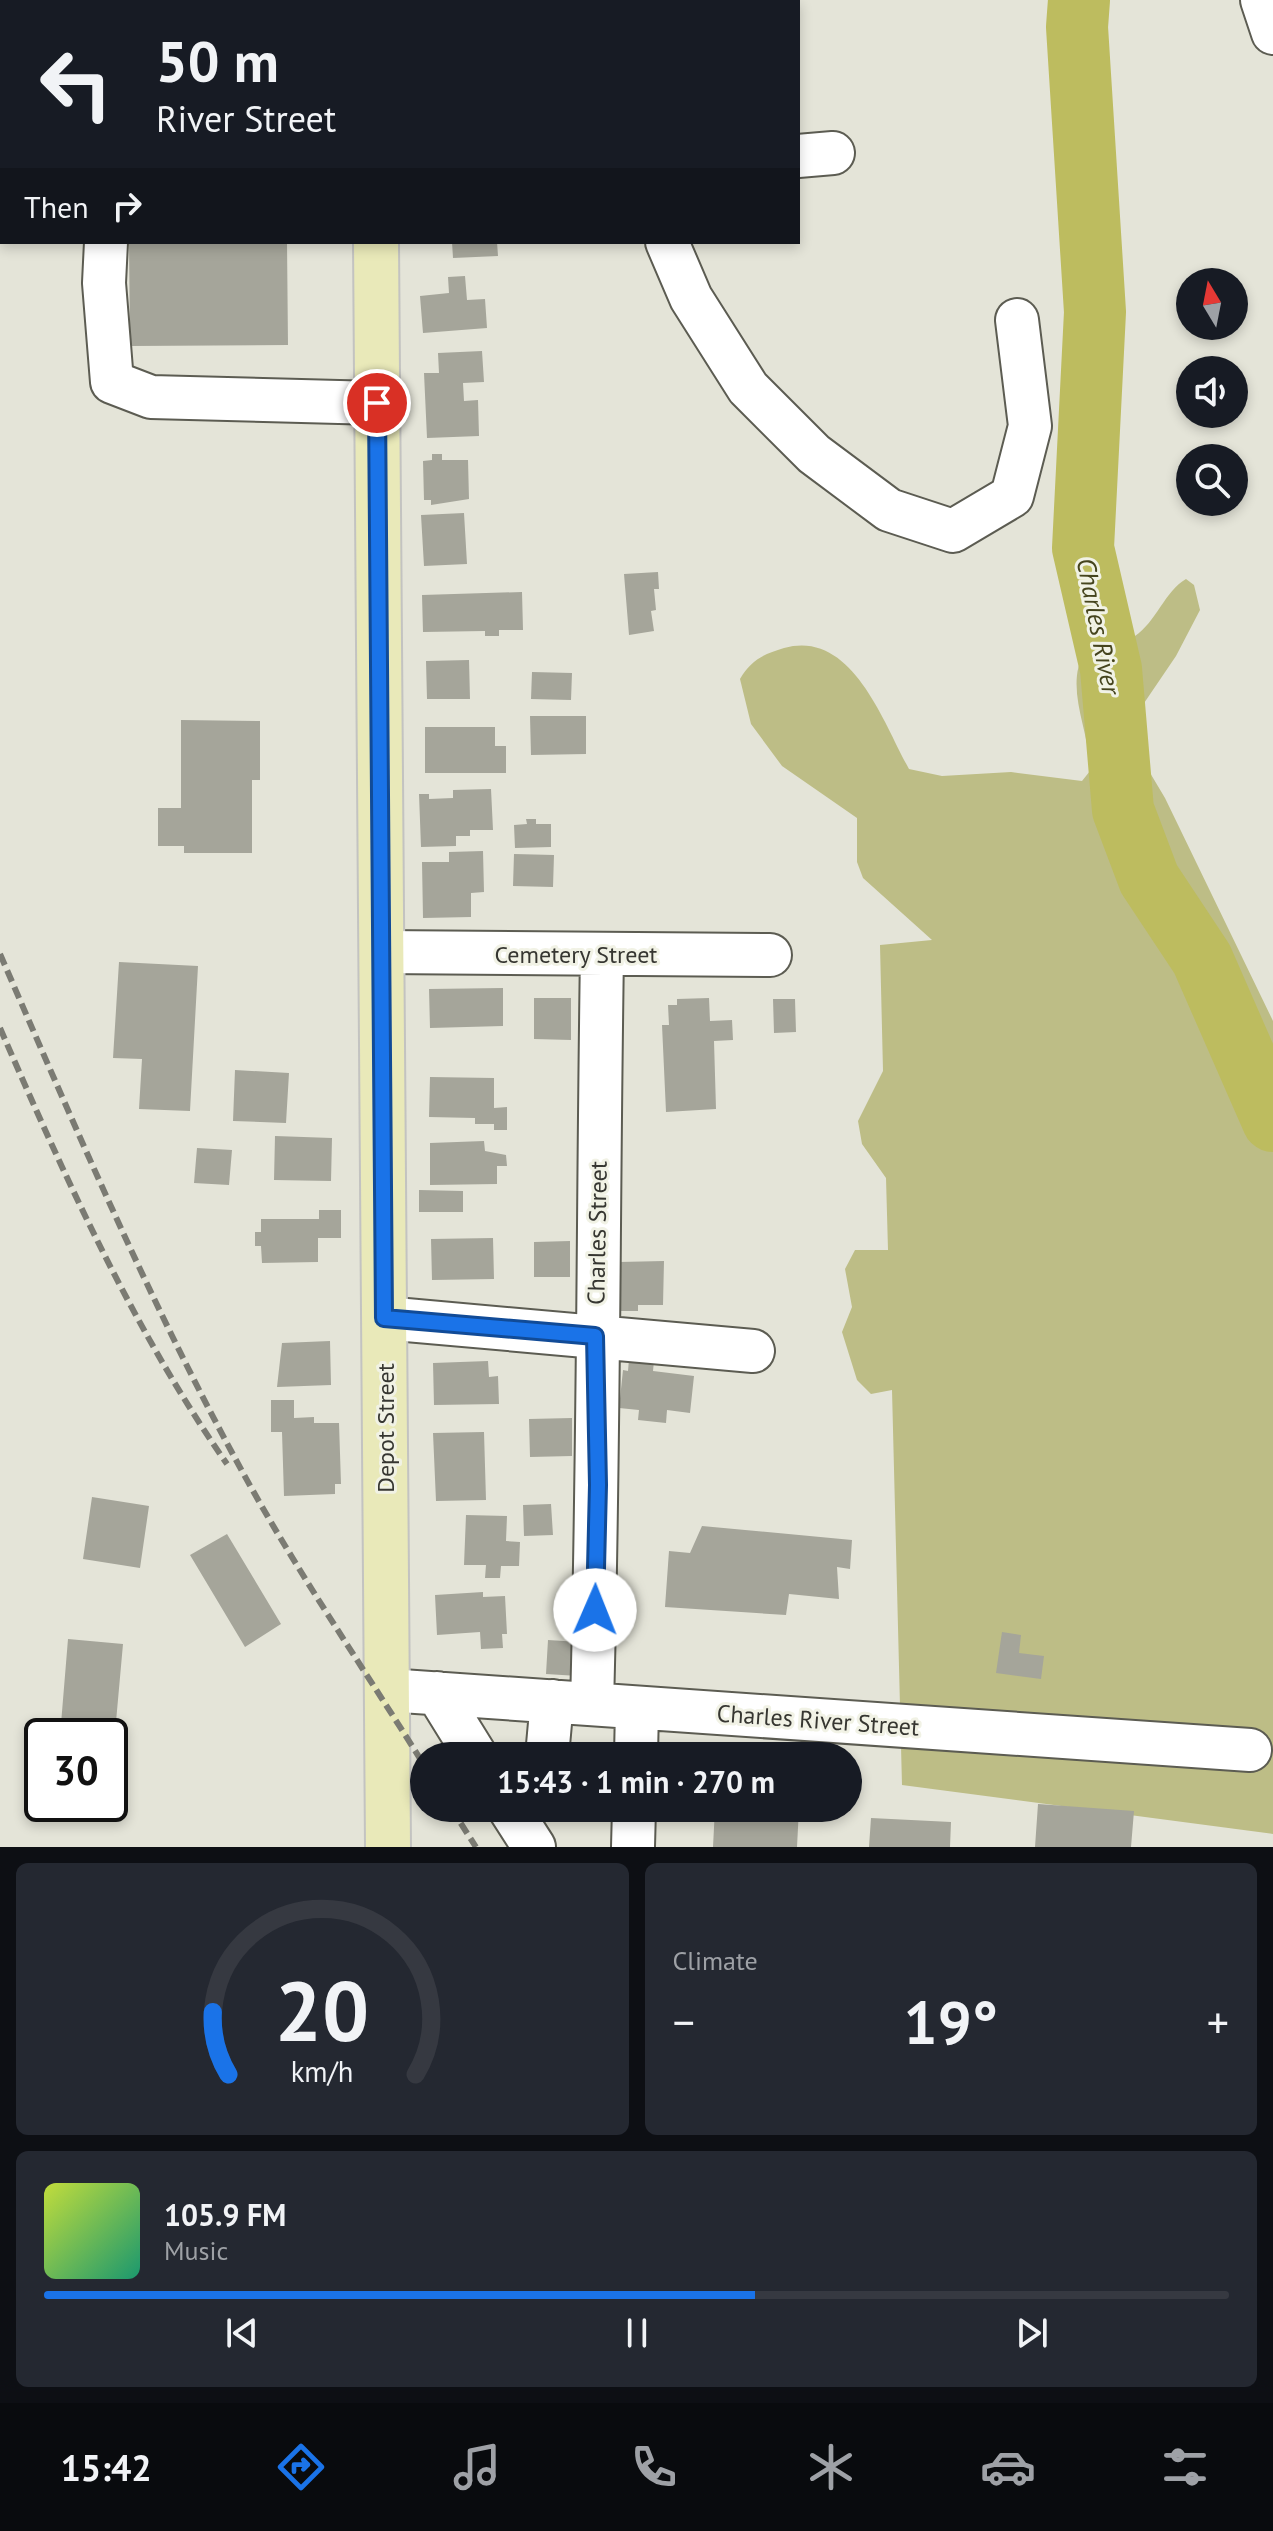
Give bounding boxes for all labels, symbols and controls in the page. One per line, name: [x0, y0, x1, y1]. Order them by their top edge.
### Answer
text: 50 m: [156, 25, 279, 97]
icon: left: [24, 32, 128, 136]
text: River Street: [156, 95, 336, 142]
icon: right: [105, 184, 149, 228]
text: Then: [24, 187, 89, 226]
north arrow: [1176, 268, 1248, 340]
map controls: [1176, 268, 1248, 516]
button: sound: [1176, 356, 1248, 428]
pin: [343, 369, 411, 437]
icon: arrive: [355, 381, 399, 425]
button: search: [1176, 444, 1248, 516]
water label: Charles River: [1070, 555, 1129, 698]
street label: Cemetery Street: [495, 939, 657, 970]
street label: Charles Street: [580, 1161, 614, 1305]
street label: Depot Street: [370, 1363, 401, 1493]
position arrow: [553, 1568, 637, 1652]
street label: Charles River Street: [716, 1697, 920, 1743]
speed limit sign: 30: [24, 1718, 128, 1822]
text: 15:43 · 1 min · 270 m: [497, 1762, 775, 1801]
text: Climate: [673, 1944, 758, 1977]
text: 20: [275, 1956, 369, 2064]
text: 19°: [904, 1983, 998, 2061]
text: −: [673, 1993, 695, 2050]
text: +: [1207, 1993, 1229, 2050]
text: km/h: [291, 2053, 354, 2090]
text: 105.9 FM: [164, 2195, 286, 2234]
text: Music: [164, 2234, 228, 2267]
icon: previous: [220, 2311, 264, 2355]
icon: pause: [615, 2311, 659, 2355]
icon: next: [1010, 2311, 1054, 2355]
icon: directions: [273, 2439, 329, 2495]
icon: music: [449, 2439, 505, 2495]
icon: phone: [626, 2439, 682, 2495]
icon: climate: [803, 2439, 859, 2495]
icon: car: [980, 2439, 1036, 2495]
icon: filters: [1157, 2439, 1213, 2495]
text: 15:42: [60, 2444, 152, 2491]

